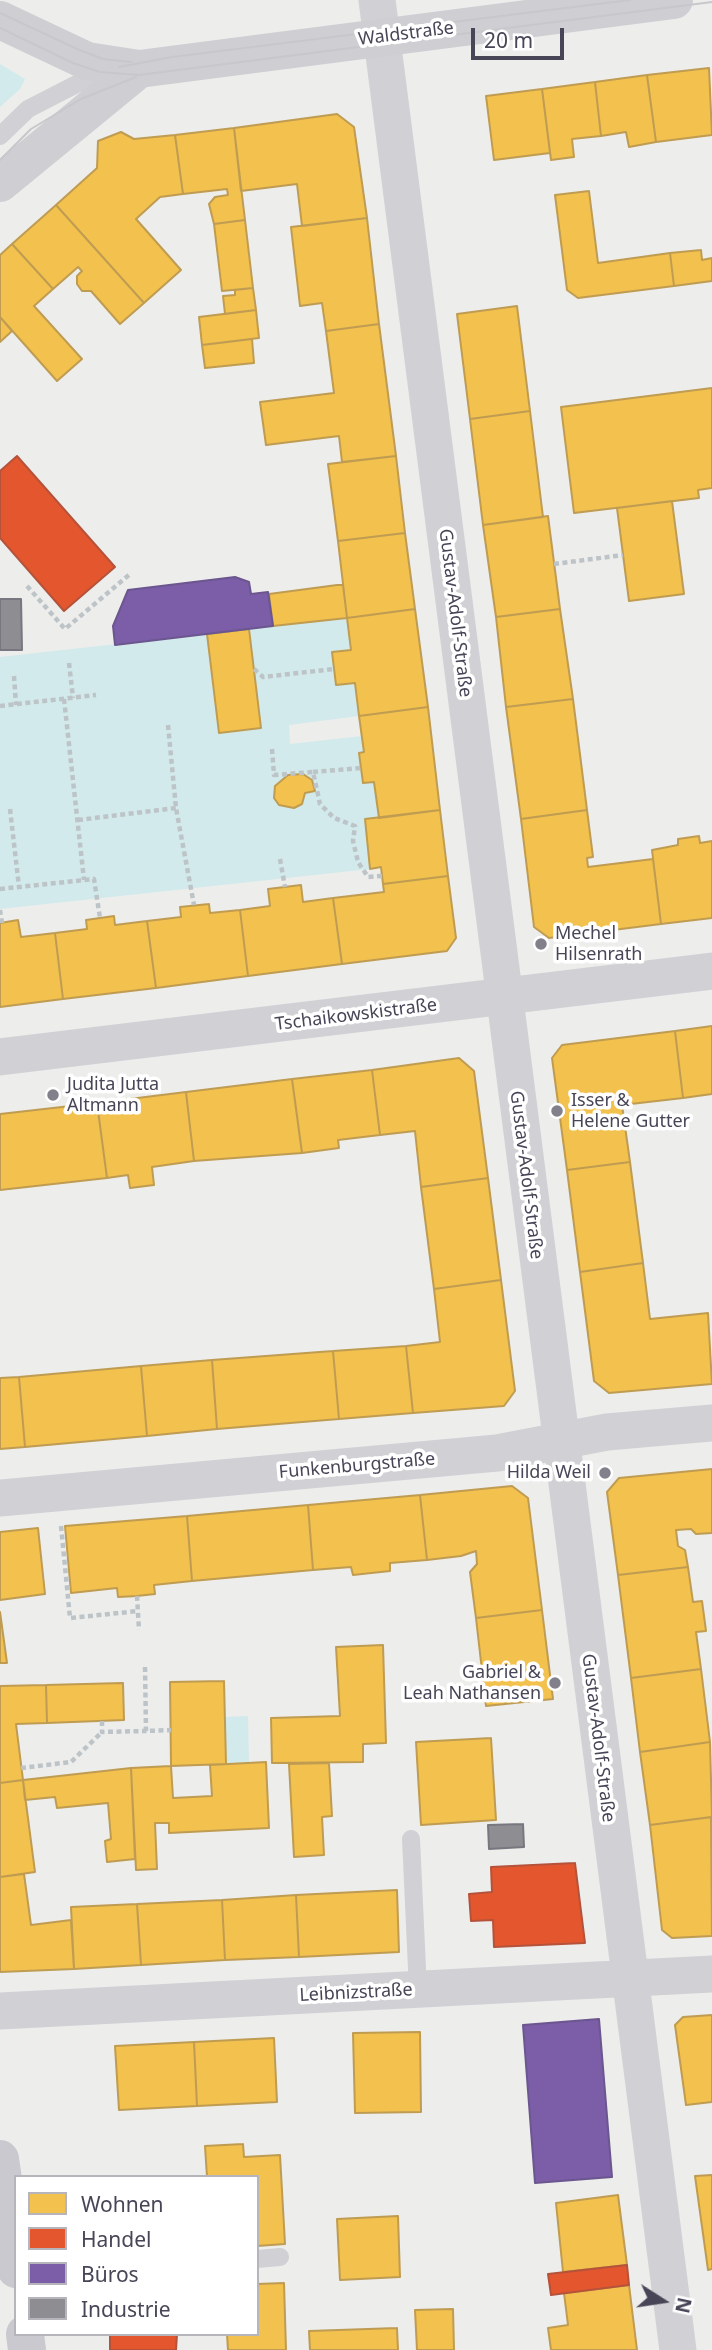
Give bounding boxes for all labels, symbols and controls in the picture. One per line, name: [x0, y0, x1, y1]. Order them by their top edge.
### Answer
scale bar: [474, 14, 567, 58]
street label: Waldstraße: [357, 17, 455, 51]
text: 20 m: [484, 26, 533, 54]
street label: Gustav-Adolf-Straße: [434, 528, 476, 698]
place label: Mechel Hilsenrath: [555, 923, 642, 965]
marker: Mechel Hilsenrath: [533, 936, 549, 952]
street label: Tschaikowskistraße: [274, 994, 438, 1036]
place label: Judita Jutta Altmann: [67, 1074, 159, 1116]
marker: Judita Jutta Altmann: [45, 1087, 61, 1103]
street label: Gustav-Adolf-Straße: [505, 1090, 547, 1260]
place label: Isser & Helene Gutter: [571, 1090, 690, 1132]
marker: Isser & Helene Gutter: [549, 1103, 565, 1119]
street label: Funkenburgstraße: [278, 1448, 436, 1484]
place label: Hilda Weil: [507, 1462, 591, 1484]
marker: Hilda Weil: [597, 1465, 613, 1481]
street label: Gustav-Adolf-Straße: [577, 1653, 619, 1823]
place label: Gabriel & Leah Nathansen: [403, 1662, 541, 1704]
marker: Gabriel & Leah Nathansen: [547, 1675, 563, 1691]
street label: Leibnizstraße: [299, 1979, 413, 2007]
legend: [14, 2175, 259, 2336]
text: Wohnen: [81, 2190, 164, 2218]
text: Handel: [81, 2225, 152, 2253]
text: Büros: [81, 2260, 139, 2288]
north arrow: [628, 2266, 698, 2336]
text: Industrie: [81, 2295, 171, 2323]
text: N: [669, 2295, 698, 2316]

